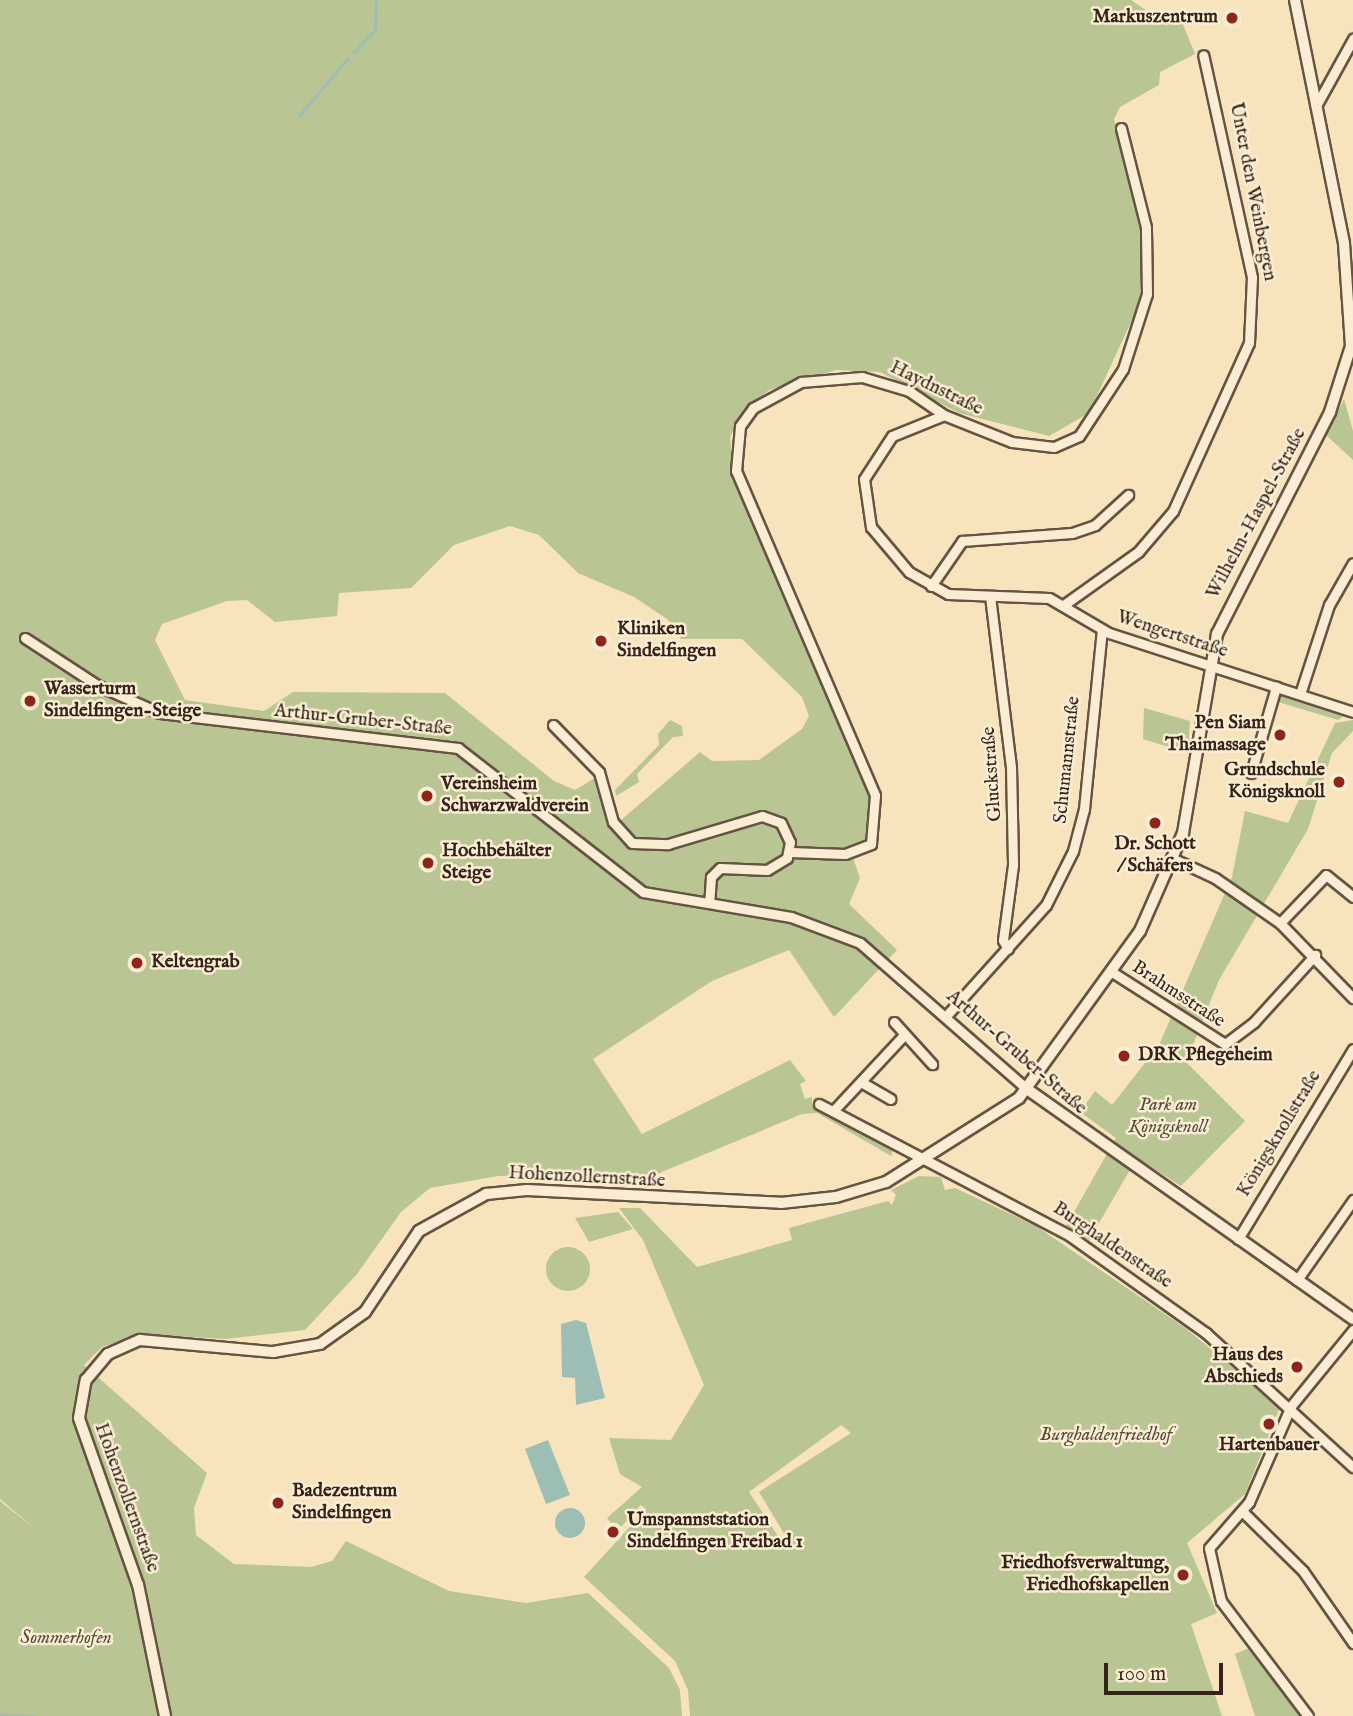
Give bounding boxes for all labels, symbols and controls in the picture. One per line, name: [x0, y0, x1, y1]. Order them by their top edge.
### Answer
place label: Markuszentrum: [1093, 7, 1218, 29]
marker: Markuszentrum: [1224, 10, 1240, 26]
street label: Unter den Weinbergen: [1224, 101, 1280, 283]
street label: Haydnstraße: [886, 357, 986, 421]
street label: Wilhelm-Haspel-Straße: [1202, 425, 1312, 603]
street label: Wengertstraße: [1114, 606, 1230, 664]
place label: Kliniken Sindelfingen: [617, 619, 716, 663]
marker: Kliniken Sindelfingen: [591, 631, 611, 651]
place label: Wasserturm Sindelfingen-Steige: [44, 679, 201, 723]
marker: Wasserturm Sindelfingen-Steige: [22, 693, 38, 709]
street label: Schumannstraße: [1050, 695, 1086, 825]
street label: Arthur-Gruber-Straße: [273, 700, 453, 742]
place label: Pen Siam Thaimassage: [1165, 713, 1266, 757]
street label: Gluckstraße: [978, 726, 1008, 822]
marker: Pen Siam Thaimassage: [1272, 727, 1288, 743]
place label: Grundschule Königsknoll: [1224, 760, 1325, 804]
place label: Vereinsheim Schwarzwaldverein: [441, 774, 589, 818]
marker: Grundschule Königsknoll: [1331, 774, 1347, 790]
marker: Vereinsheim Schwarzwaldverein: [419, 788, 435, 804]
marker: Dr. Schott / Schäfers: [1147, 815, 1163, 831]
place label: Dr. Schott / Schäfers: [1114, 834, 1196, 878]
place label: Hochbehälter Steige: [442, 841, 551, 885]
marker: Hochbehälter Steige: [420, 855, 436, 871]
place label: Keltengrab: [151, 952, 240, 974]
marker: Keltengrab: [129, 955, 145, 971]
street label: Brahmsstraße: [1127, 957, 1229, 1033]
street label: Arthur-Gruber-Straße: [941, 986, 1091, 1120]
place label: DRK Pflegeheim: [1138, 1045, 1273, 1067]
marker: DRK Pflegeheim: [1116, 1048, 1132, 1064]
street label: Königsknollstraße: [1233, 1066, 1327, 1202]
park label: Park am Königsknoll: [1129, 1095, 1207, 1139]
street label: Hohenzollernstraße: [508, 1163, 666, 1193]
street label: Burghaldenstraße: [1048, 1198, 1176, 1294]
place label: Haus des Abschieds: [1205, 1345, 1283, 1389]
marker: Haus des Abschieds: [1289, 1359, 1305, 1375]
marker: Hartenbauer: [1261, 1416, 1277, 1432]
street label: Hohenzollernstraße: [88, 1420, 164, 1576]
park label: Burghaldenfriedhof: [1040, 1425, 1172, 1447]
place label: Hartenbauer: [1219, 1435, 1319, 1457]
place label: Badezentrum Sindelfingen: [292, 1481, 397, 1525]
marker: Badezentrum Sindelfingen: [270, 1495, 286, 1511]
place label: Umspannststation Sindelfingen Freibad 1: [627, 1510, 803, 1554]
marker: Umspannststation Sindelfingen Freibad 1: [605, 1524, 621, 1540]
place label: Friedhofsverwaltung, Friedhofskapellen: [1001, 1553, 1169, 1597]
marker: Friedhofsverwaltung, Friedhofskapellen: [1175, 1567, 1191, 1583]
park label: Sommerhofen: [20, 1628, 112, 1650]
scale bar: [1108, 1650, 1227, 1694]
text: 100 m: [1117, 1661, 1166, 1688]

